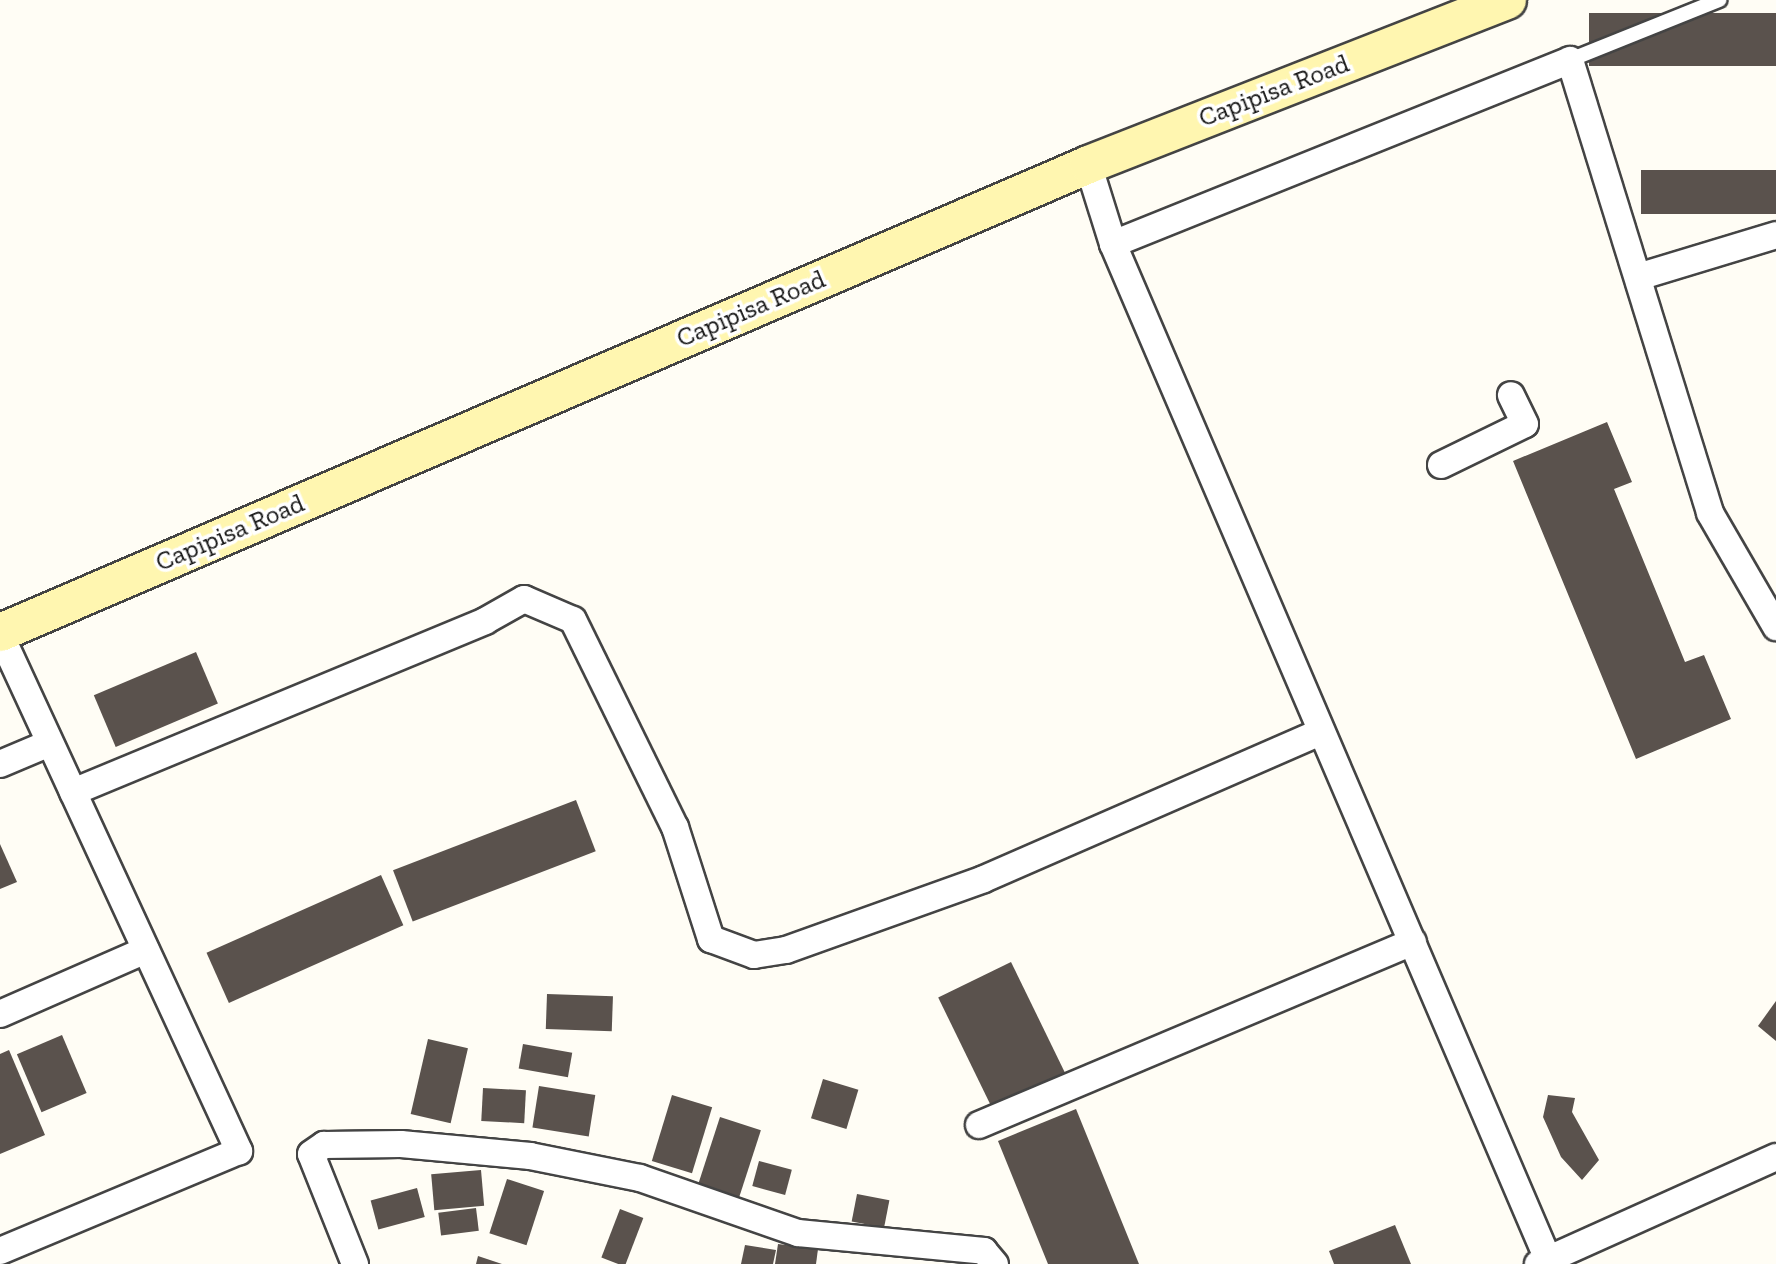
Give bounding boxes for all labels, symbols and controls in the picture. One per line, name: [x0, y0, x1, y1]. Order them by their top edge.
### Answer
street label: Capipisa Road: [1195, 48, 1353, 134]
street label: Capipisa Road: [672, 264, 830, 354]
street label: Capipisa Road: [151, 488, 309, 578]

